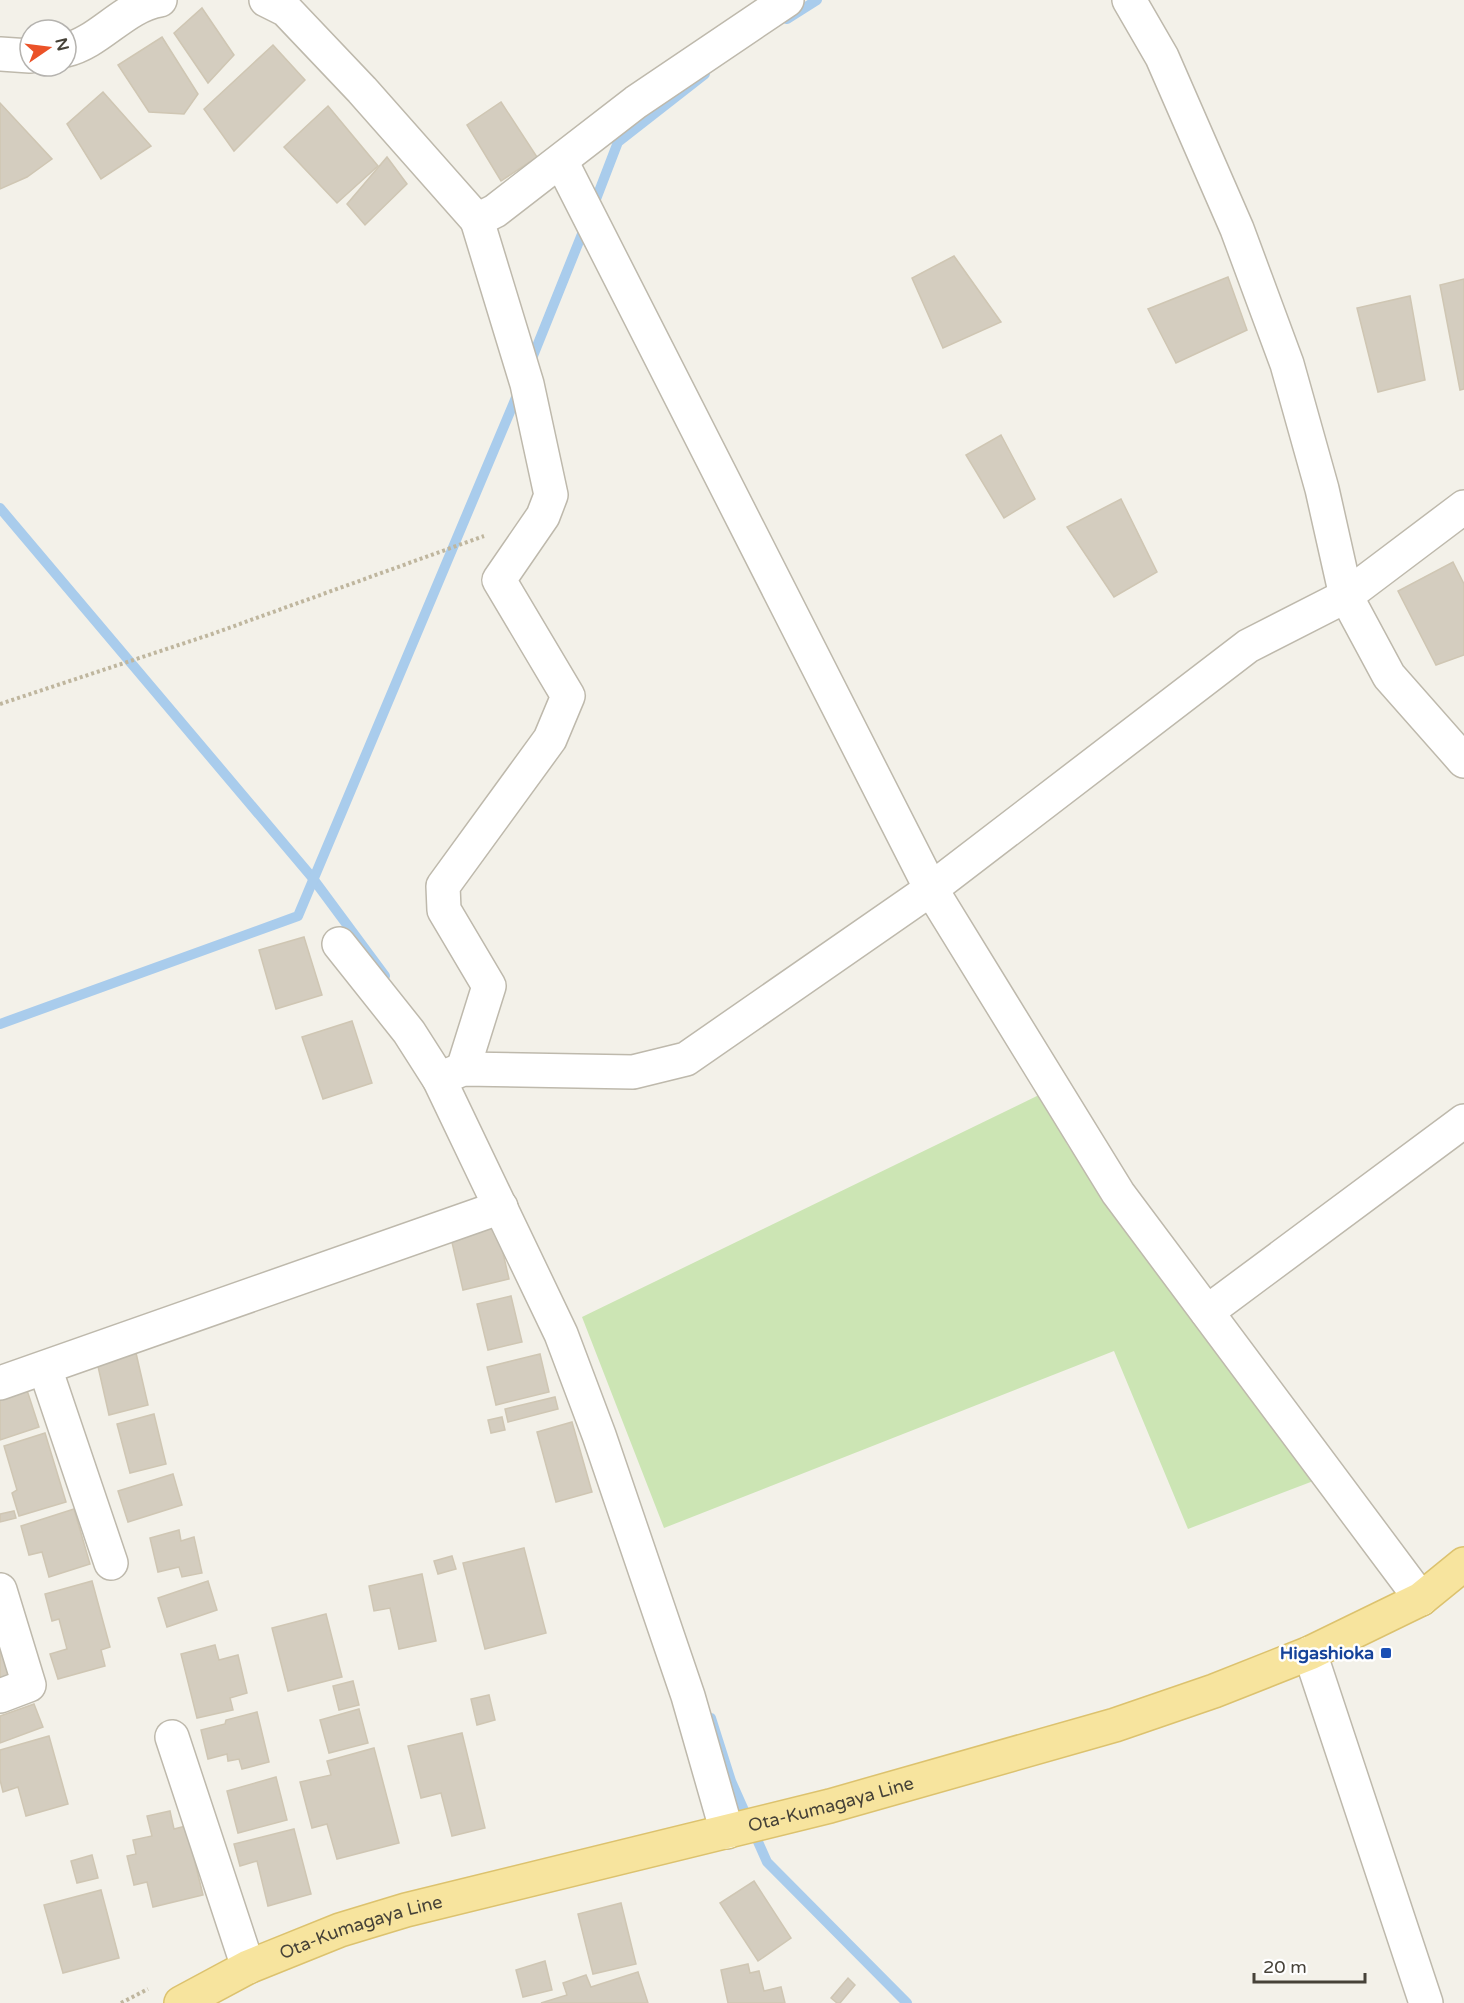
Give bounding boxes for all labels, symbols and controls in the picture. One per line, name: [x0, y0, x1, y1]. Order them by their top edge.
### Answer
north arrow: [18, 18, 78, 78]
text: N: [50, 36, 73, 53]
place label: Higashioka: [1280, 1642, 1374, 1664]
marker: Higashioka: [1379, 1646, 1393, 1660]
street label: Ota-Kumagaya Line: [746, 1772, 916, 1837]
street label: Ota-Kumagaya Line: [276, 1890, 445, 1964]
scale bar: [1254, 1946, 1365, 1984]
text: 20 m: [1263, 1956, 1307, 1978]

